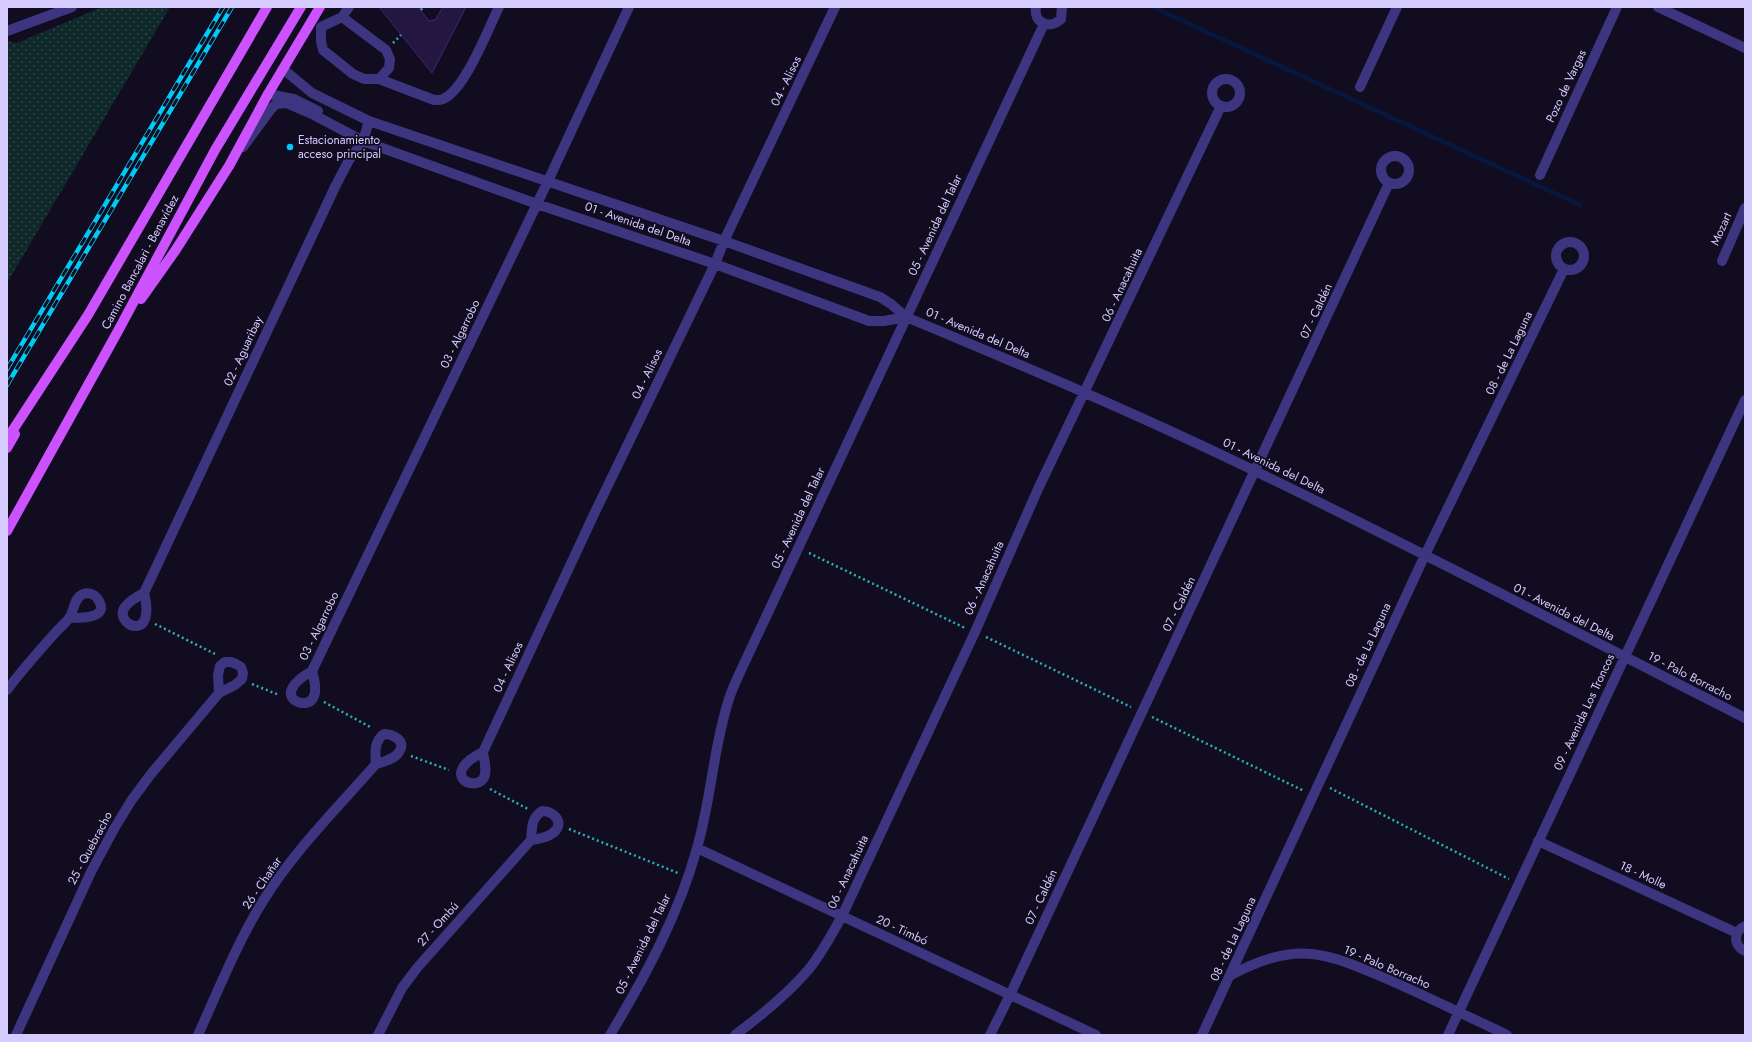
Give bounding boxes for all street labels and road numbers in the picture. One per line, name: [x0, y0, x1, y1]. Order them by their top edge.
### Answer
street label: Pozo de Vargas: [1541, 46, 1591, 125]
street label: 04 - Alisos: [766, 53, 806, 109]
street label: 05 - Avenida del Talar: [904, 171, 967, 279]
street label: Camino Bancalari - Benavídez: [97, 191, 183, 333]
street label: 01 - Avenida del Delta: [582, 197, 694, 251]
street label: Mozart: [1706, 210, 1736, 248]
street label: 06 - Anacahuita: [1097, 245, 1147, 325]
street label: 07 - Caldén: [1295, 280, 1337, 342]
street label: 03 - Algarrobo: [436, 296, 485, 372]
street label: 01 - Avenida del Delta: [923, 303, 1033, 363]
street label: 08 - de La Laguna: [1481, 308, 1537, 398]
street label: 02 - Aguaribay: [219, 312, 267, 389]
street label: 04 - Alisos: [627, 346, 667, 402]
street label: 01 - Avenida del Delta: [1220, 433, 1328, 499]
street label: 05 - Avenida del Talar: [767, 464, 830, 572]
street label: 06 - Anacahuita: [960, 538, 1009, 618]
street label: 07 - Caldén: [1158, 573, 1200, 635]
street label: 01 - Avenida del Delta: [1510, 579, 1618, 645]
street label: 03 - Algarrobo: [295, 588, 344, 664]
street label: 08 - de La Laguna: [1341, 600, 1396, 690]
street label: 04 - Alisos: [488, 639, 528, 695]
street label: 19 - Palo Borracho: [1645, 647, 1736, 705]
street label: 09 - Avenida Los Troncos: [1549, 651, 1619, 773]
street label: 25 - Quebracho: [63, 808, 117, 888]
street label: 06 - Anacahuita: [823, 832, 873, 912]
street label: 26 - Chañar: [238, 852, 287, 913]
street label: 18 - Molle: [1617, 856, 1669, 894]
street label: 07 - Caldén: [1020, 866, 1062, 928]
street label: 05 - Avenida del Talar: [611, 890, 676, 997]
street label: 08 - de La Laguna: [1206, 894, 1261, 984]
street label: 27 - Ombú: [413, 898, 463, 950]
street label: 20 - Timbó: [873, 910, 931, 950]
street label: 19 - Palo Borracho: [1341, 941, 1434, 994]

